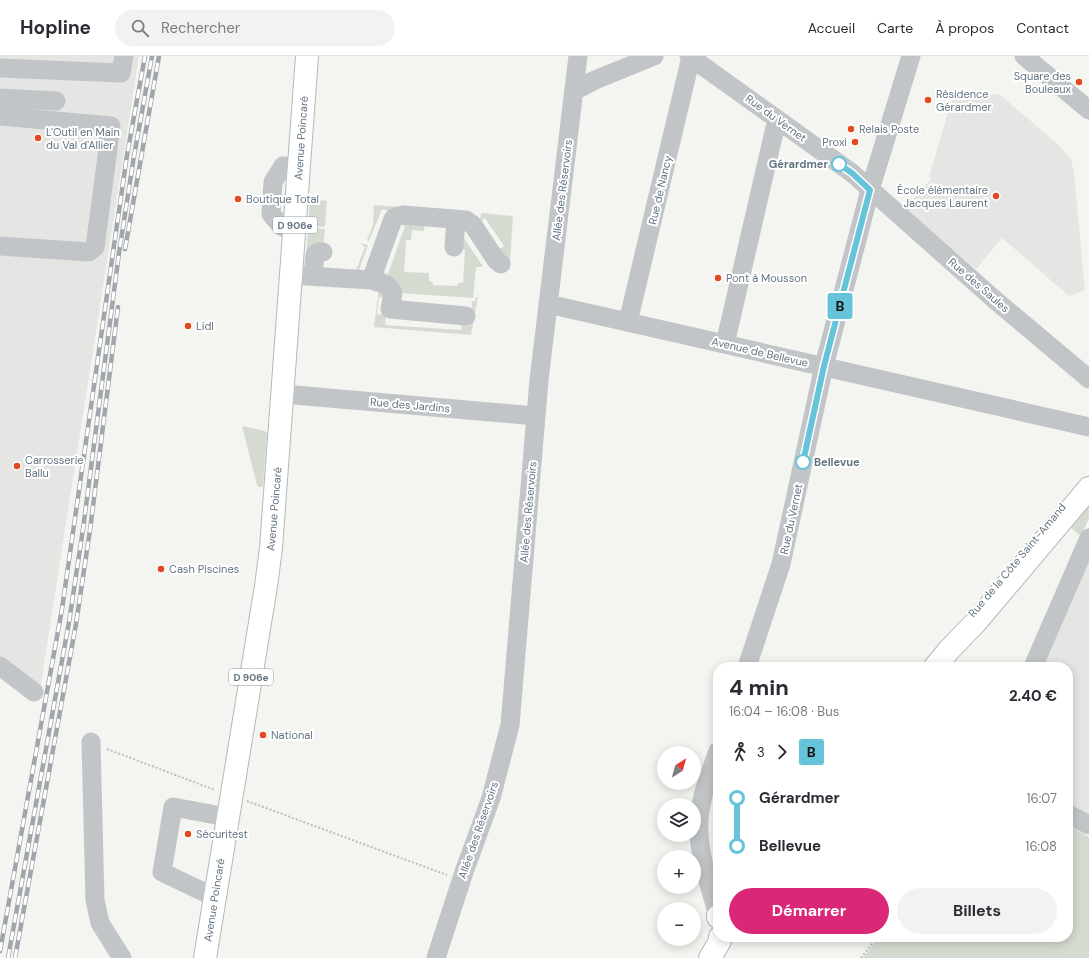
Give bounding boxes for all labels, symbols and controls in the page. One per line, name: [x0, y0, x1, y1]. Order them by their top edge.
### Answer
search box: [115, 10, 395, 46]
text: Hopline: [20, 15, 91, 40]
icon: search: [129, 17, 151, 39]
text: Rechercher: [161, 18, 240, 38]
text: Accueil: [808, 19, 855, 37]
text: Carte: [877, 19, 913, 37]
text: À propos: [935, 19, 994, 37]
text: Contact: [1016, 19, 1069, 37]
place label: Square des Bouleaux: [1014, 69, 1072, 96]
marker: Square des Bouleaux: [1074, 77, 1084, 87]
place label: Résidence Gérardmer: [936, 87, 992, 114]
street label: Rue du Vernet: [743, 91, 809, 145]
street label: Avenue Poincaré: [291, 95, 311, 181]
marker: Résidence Gérardmer: [923, 95, 933, 105]
place label: Relais Poste: [859, 122, 919, 136]
marker: Relais Poste: [846, 124, 856, 134]
place label: L'Outil en Main du Val d'Allier: [46, 125, 120, 152]
marker: L'Outil en Main du Val d'Allier: [33, 133, 43, 143]
place label: Proxi: [822, 135, 847, 149]
marker: Proxi: [850, 137, 860, 147]
street label: Allée des Réservoirs: [549, 139, 575, 241]
street label: Rue de Nancy: [645, 154, 675, 226]
marker: Gérardmer: [831, 156, 847, 172]
place label: Gérardmer: [769, 157, 828, 171]
place label: École élémentaire Jacques Laurent: [897, 183, 988, 210]
marker: École élémentaire Jacques Laurent: [991, 191, 1001, 201]
place label: Boutique Total: [246, 192, 319, 206]
marker: Boutique Total: [233, 194, 243, 204]
road number: D 906e: [273, 217, 317, 233]
street label: Rue des Saules: [946, 255, 1012, 315]
place label: Pont à Mousson: [726, 271, 807, 285]
marker: Pont à Mousson: [713, 273, 723, 283]
line badge: B: [827, 293, 853, 319]
text: B: [836, 297, 844, 315]
place label: Lidl: [196, 319, 214, 333]
marker: Lidl: [183, 321, 193, 331]
street label: Avenue de Bellevue: [710, 334, 810, 370]
street label: Rue des Jardins: [369, 395, 451, 415]
place label: Carrosserie Ballu: [25, 453, 84, 480]
marker: Bellevue: [795, 454, 811, 470]
place label: Bellevue: [814, 455, 860, 469]
marker: Carrosserie Ballu: [12, 461, 22, 471]
street label: Allée des Réservoirs: [517, 461, 539, 563]
street label: Avenue Poincaré: [263, 466, 285, 552]
street label: Rue du Vernet: [777, 482, 805, 556]
street label: Rue de la Côte Saint-Amand: [965, 500, 1069, 620]
place label: Cash Piscines: [169, 562, 239, 576]
marker: Cash Piscines: [156, 564, 166, 574]
road number: D 906e: [229, 669, 273, 685]
text: 4 min: [729, 673, 789, 702]
text: 2.40 €: [1009, 686, 1057, 706]
text: 16:04 – 16:08 · Bus: [729, 703, 839, 720]
place label: National: [271, 728, 313, 742]
marker: National: [258, 730, 268, 740]
icon: walk: [729, 741, 751, 763]
icon: forward: [771, 741, 793, 763]
text: B: [807, 743, 816, 761]
text: 3: [757, 744, 765, 761]
north arrow: [657, 746, 701, 790]
map controls: [657, 746, 701, 946]
street label: Allée des Réservoirs: [455, 780, 501, 880]
text: Gérardmer: [759, 788, 840, 808]
text: 16:07: [1027, 790, 1057, 807]
button: layers: [657, 798, 701, 842]
place label: Sécuritest: [196, 827, 248, 841]
marker: Sécuritest: [183, 829, 193, 839]
text: Bellevue: [759, 836, 821, 856]
text: 16:08: [1025, 838, 1057, 855]
button: +: [657, 850, 701, 894]
street label: Avenue Poincaré: [200, 857, 228, 943]
button: Démarrer: [729, 888, 889, 934]
button: Billets: [897, 888, 1057, 934]
button: −: [657, 902, 701, 946]

